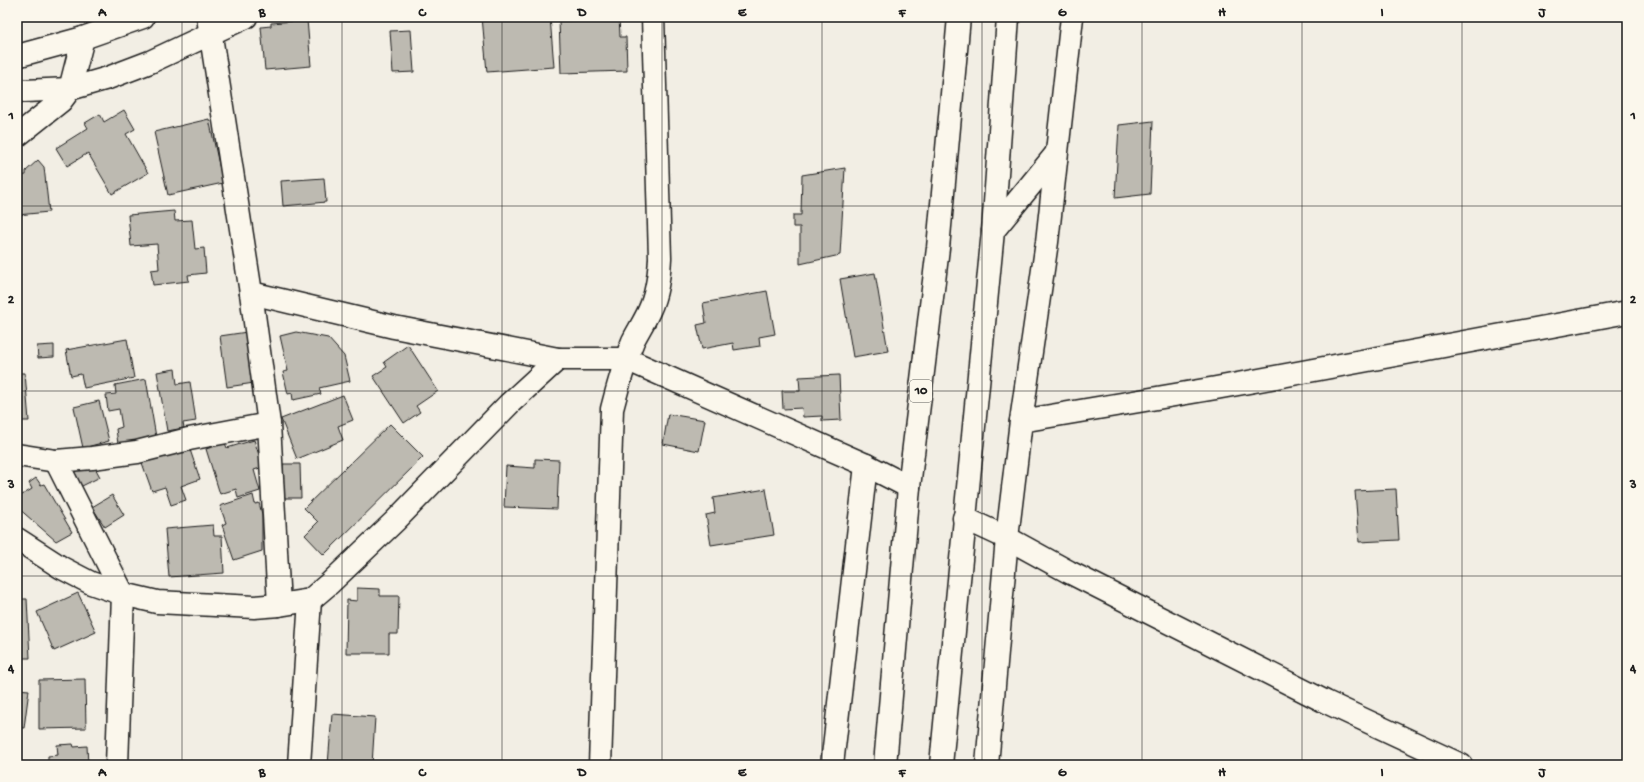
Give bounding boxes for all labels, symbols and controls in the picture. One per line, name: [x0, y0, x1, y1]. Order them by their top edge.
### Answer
text: A: [97, 6, 107, 21]
text: B: [258, 6, 267, 21]
text: C: [417, 6, 427, 21]
text: D: [577, 6, 587, 21]
text: E: [738, 6, 747, 21]
text: F: [898, 6, 907, 21]
text: G: [1058, 6, 1067, 21]
text: H: [1218, 6, 1226, 21]
text: I: [1380, 6, 1384, 21]
text: J: [1538, 6, 1547, 21]
text: 1: [7, 109, 14, 124]
text: 1: [1629, 109, 1636, 124]
text: 2: [8, 293, 15, 308]
text: 2: [1630, 293, 1637, 308]
road number: 10: [910, 380, 932, 402]
text: 3: [7, 478, 15, 493]
text: 3: [1629, 478, 1637, 493]
text: 4: [7, 662, 15, 677]
text: 4: [1629, 662, 1637, 677]
text: A: [97, 766, 107, 781]
text: B: [258, 766, 267, 781]
text: C: [417, 766, 427, 781]
text: D: [577, 766, 587, 781]
text: E: [738, 766, 747, 781]
text: F: [898, 766, 907, 781]
text: G: [1058, 766, 1067, 781]
text: H: [1218, 766, 1226, 781]
text: I: [1380, 766, 1384, 781]
text: J: [1538, 766, 1547, 781]

